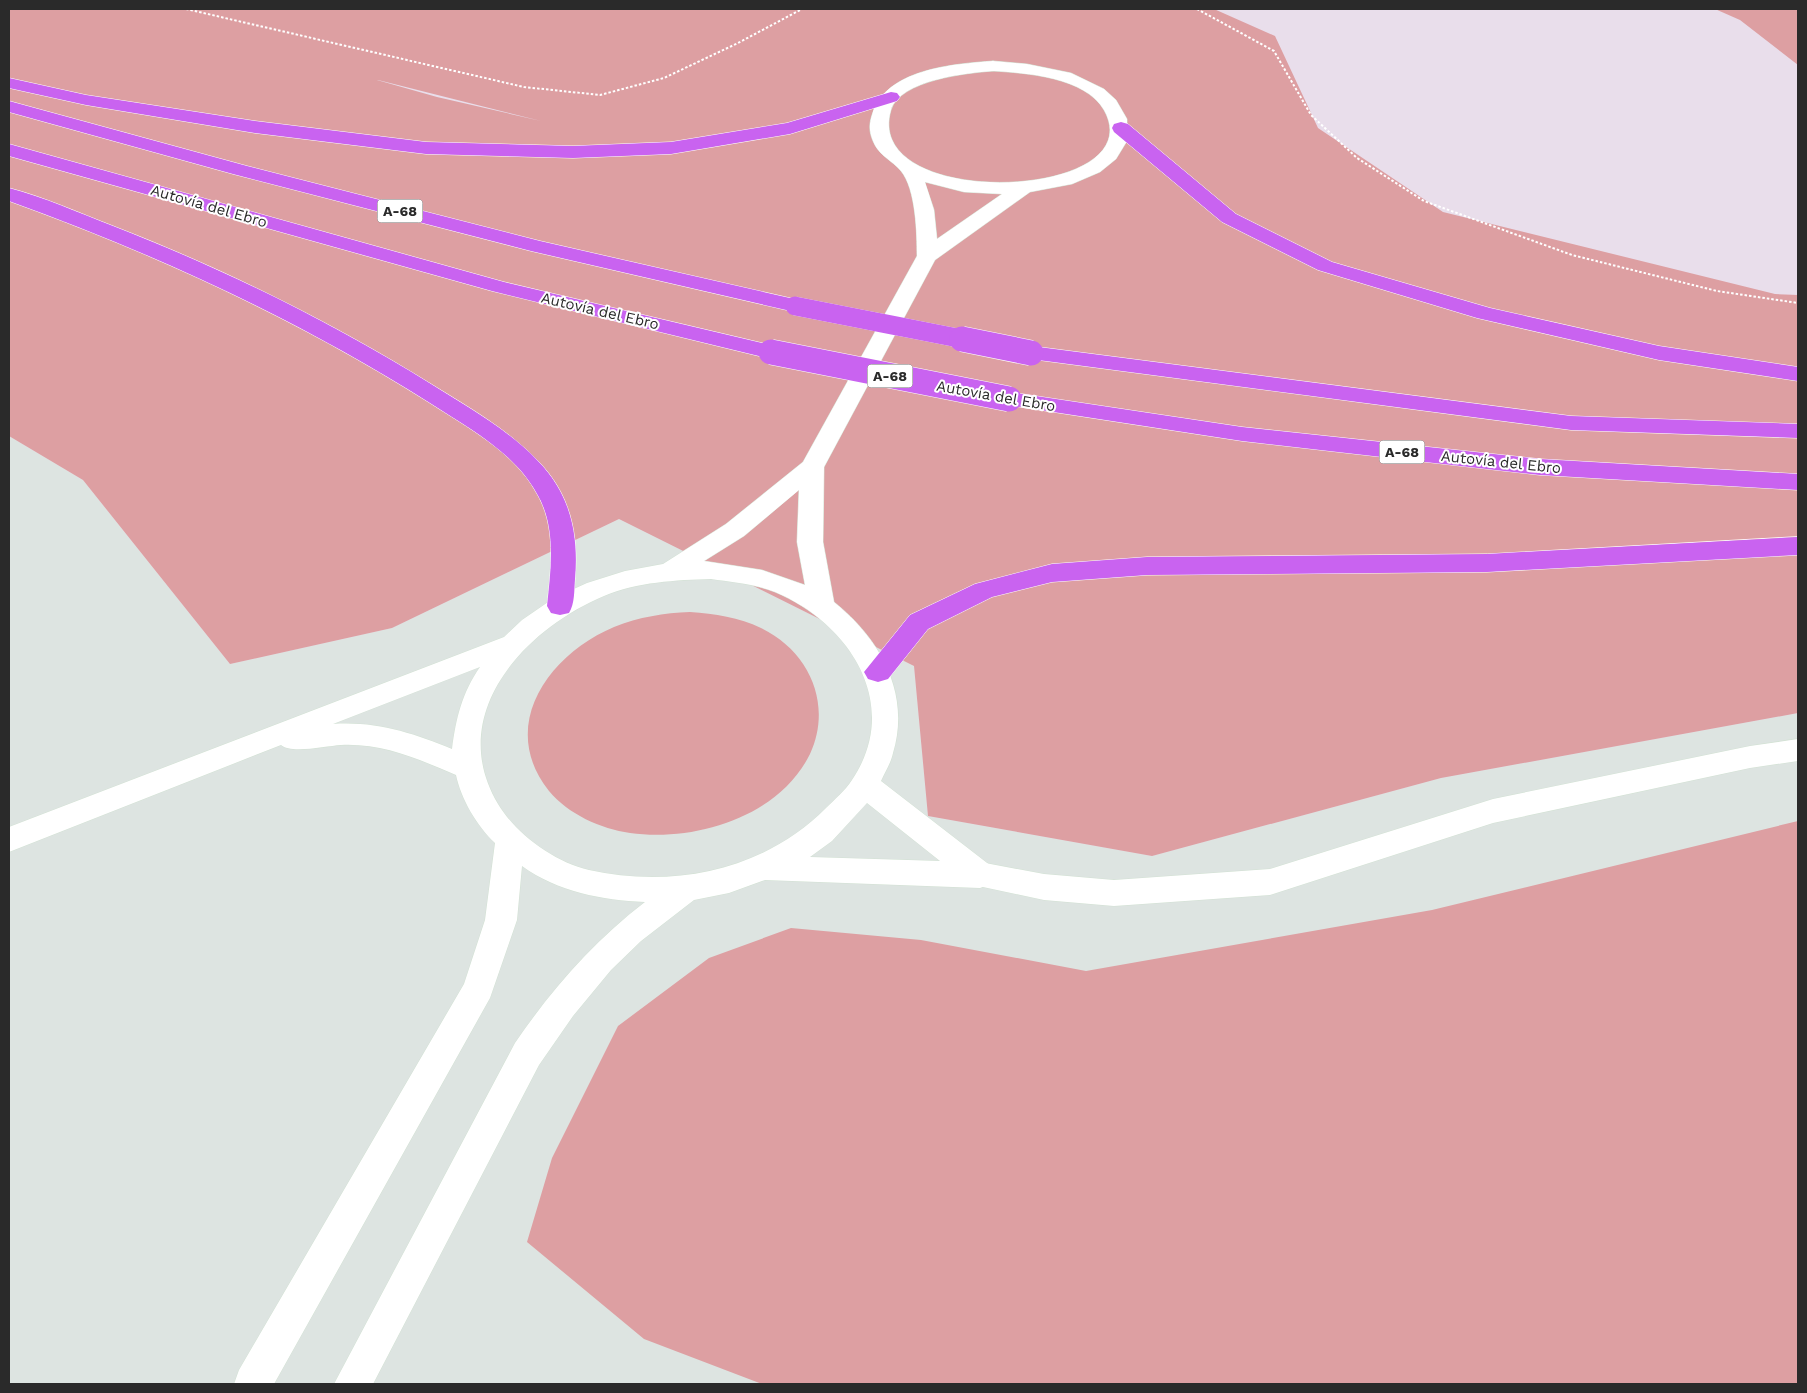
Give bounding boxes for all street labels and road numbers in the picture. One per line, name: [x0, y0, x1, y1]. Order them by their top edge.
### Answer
street label: Autovía del Ebro: [149, 181, 269, 231]
road number: A-68: [378, 200, 422, 222]
street label: Autovía del Ebro: [539, 289, 661, 333]
road number: A-68: [868, 364, 912, 388]
street label: Autovía del Ebro: [935, 377, 1057, 415]
road number: A-68: [1380, 441, 1424, 464]
street label: Autovía del Ebro: [1440, 447, 1562, 477]

